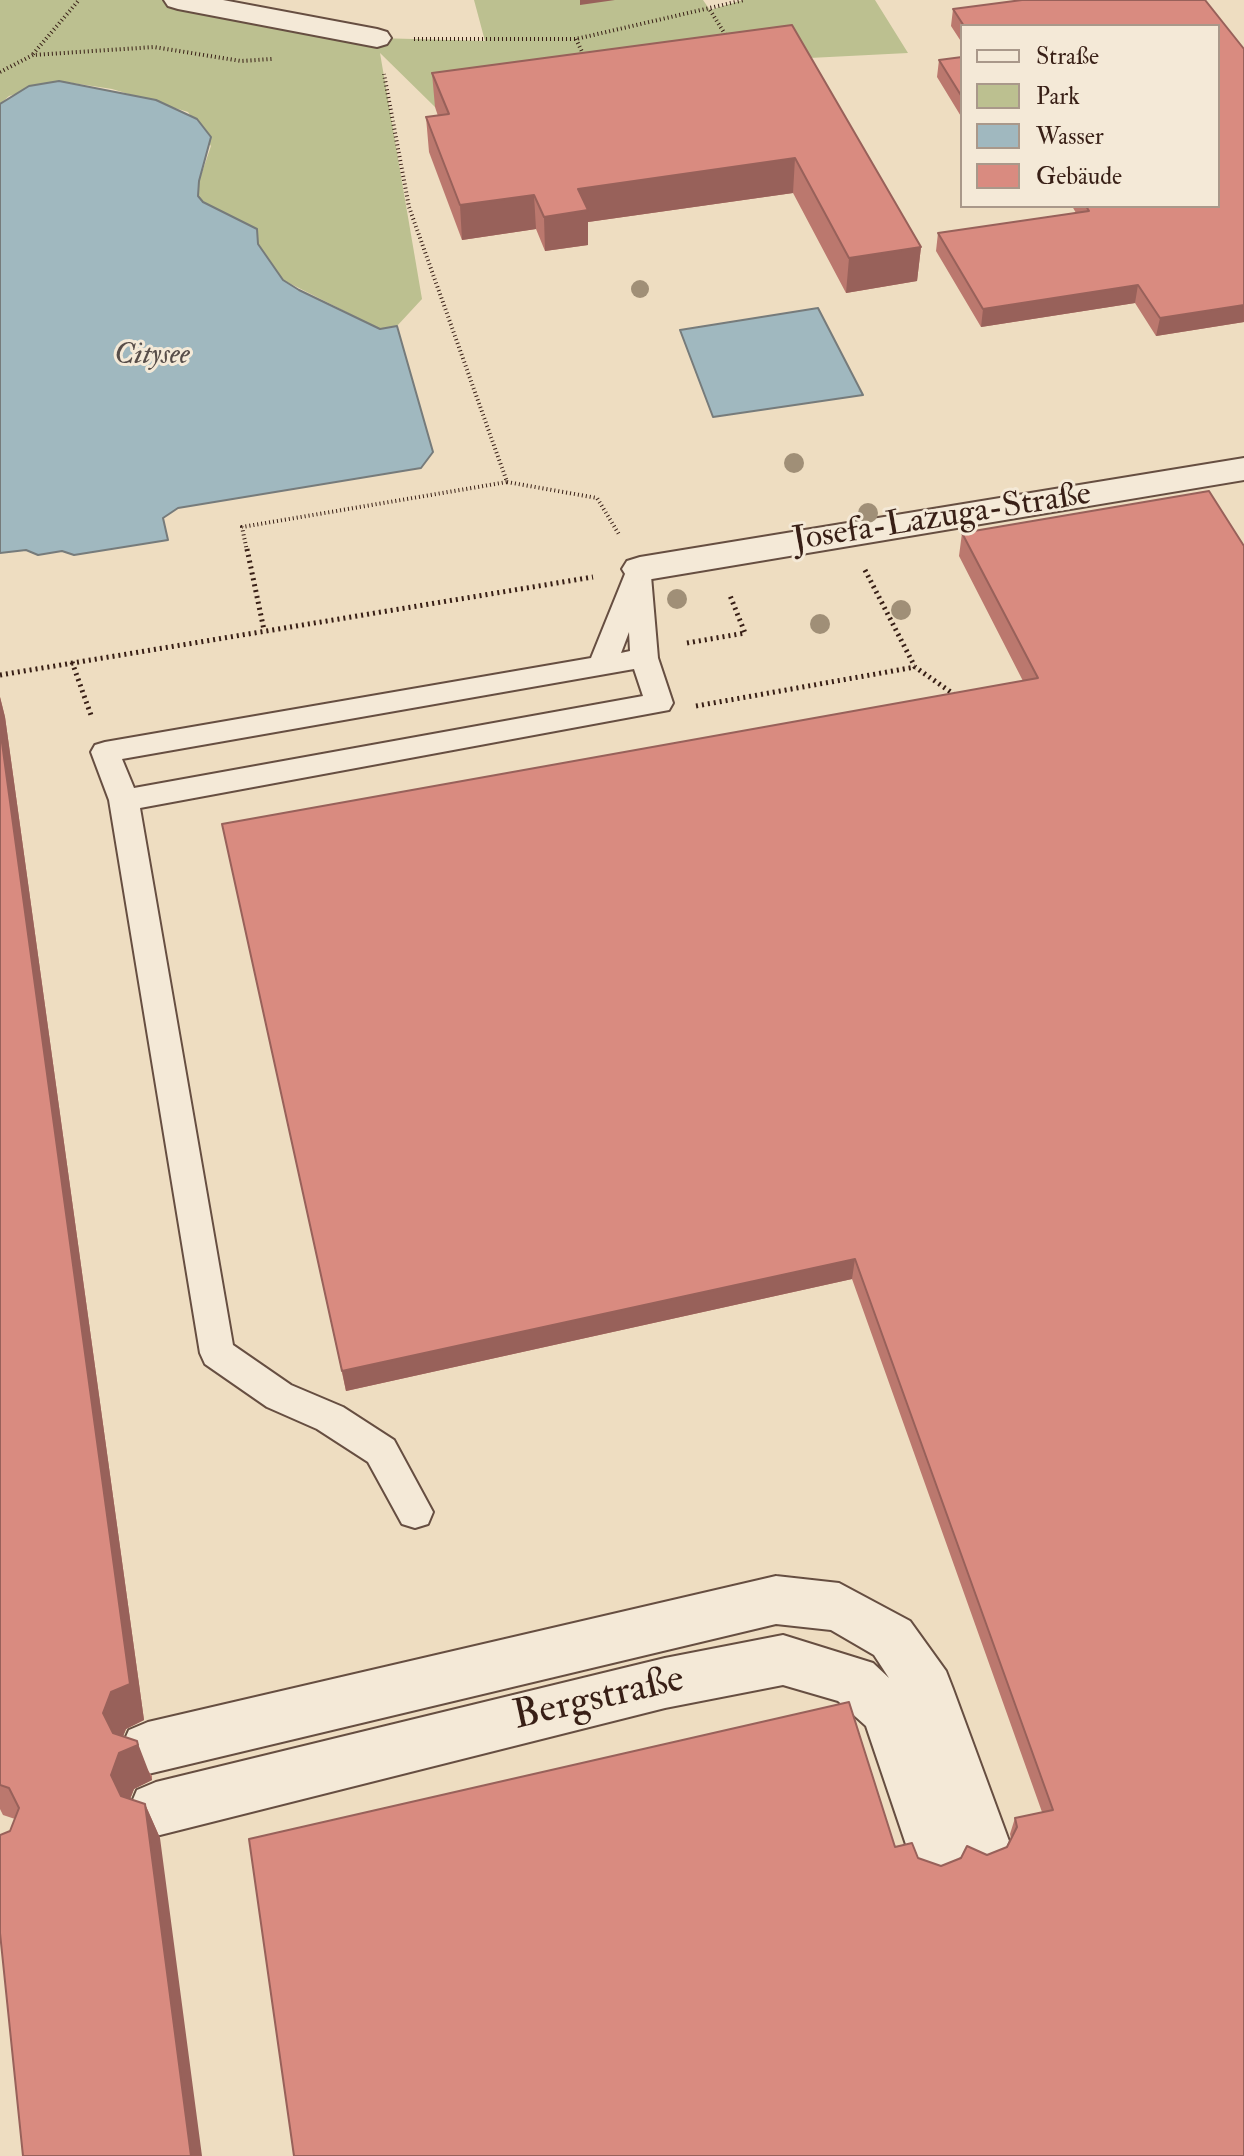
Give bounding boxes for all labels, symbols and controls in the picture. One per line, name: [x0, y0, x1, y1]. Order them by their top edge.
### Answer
legend: [960, 24, 1220, 208]
text: Straße: [1036, 41, 1099, 72]
text: Park: [1036, 81, 1080, 112]
text: Wasser: [1036, 121, 1104, 152]
text: Gebäude: [1036, 161, 1122, 192]
water label: Citysee: [114, 339, 190, 375]
street label: Josefa-Lazuga-Straße: [790, 475, 1094, 563]
street label: Bergstraße: [509, 1657, 689, 1743]

